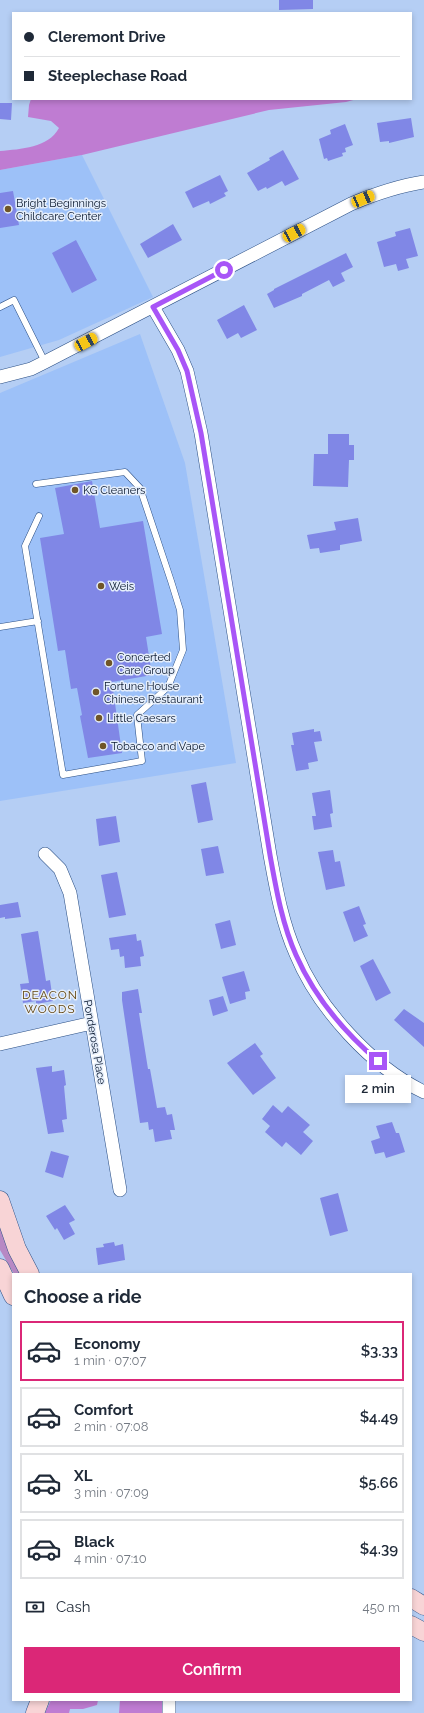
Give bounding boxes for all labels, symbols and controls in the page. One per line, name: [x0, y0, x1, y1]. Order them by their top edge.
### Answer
text: Cleremont Drive: [48, 28, 165, 46]
text: Steeplechase Road: [48, 67, 187, 85]
car: [350, 189, 376, 209]
place label: Bright Beginnings Childcare Center: [16, 197, 106, 223]
marker: Bright Beginnings Childcare Center: [3, 204, 13, 214]
car: [281, 222, 307, 244]
route start: [215, 261, 233, 279]
car: [73, 331, 99, 353]
place label: KG Cleaners: [83, 484, 145, 497]
marker: KG Cleaners: [70, 485, 80, 495]
place label: Weis: [109, 580, 134, 593]
marker: Weis: [96, 581, 106, 591]
place label: Concerted Care Group: [117, 651, 175, 677]
marker: Concerted Care Group: [104, 658, 114, 668]
place label: Fortune House Chinese Restaurant: [104, 680, 203, 706]
marker: Fortune House Chinese Restaurant: [91, 687, 101, 697]
place label: Little Caesars: [107, 712, 176, 725]
marker: Little Caesars: [94, 713, 104, 723]
place label: Tobacco and Vape: [111, 740, 205, 753]
marker: Tobacco and Vape: [98, 741, 108, 751]
district label: DEACON WOODS: [22, 988, 78, 1016]
street label: Ponderosa Place: [81, 999, 108, 1086]
route end: [369, 1052, 387, 1070]
callout: 2 min: [345, 1075, 411, 1103]
text: 2 min: [361, 1081, 395, 1096]
text: Choose a ride: [24, 1286, 142, 1307]
icon: car: [26, 1333, 62, 1369]
text: Economy: [74, 1335, 141, 1353]
text: $3.33: [361, 1342, 398, 1360]
text: 1 min · 07:07: [74, 1353, 146, 1368]
icon: car: [26, 1399, 62, 1435]
text: Comfort: [74, 1401, 133, 1419]
text: $4.49: [360, 1408, 398, 1426]
text: 2 min · 07:08: [74, 1419, 148, 1434]
icon: car: [26, 1465, 62, 1501]
text: XL: [74, 1467, 92, 1485]
text: $5.66: [359, 1474, 398, 1492]
text: 3 min · 07:09: [74, 1485, 149, 1500]
icon: car: [26, 1531, 62, 1567]
text: Black: [74, 1533, 114, 1551]
text: $4.39: [360, 1540, 398, 1558]
text: 4 min · 07:10: [74, 1551, 147, 1566]
icon: cash: [24, 1596, 46, 1618]
text: Cash: [56, 1598, 90, 1616]
text: 450 m: [363, 1600, 400, 1615]
button: Confirm: [24, 1647, 400, 1693]

